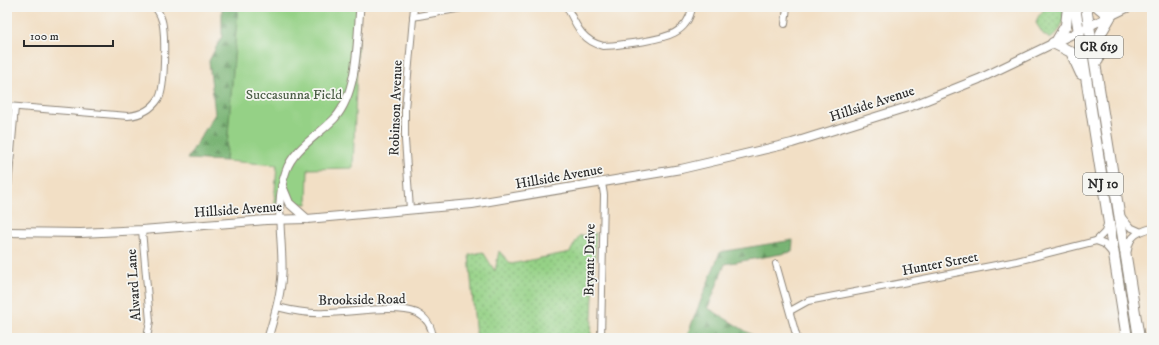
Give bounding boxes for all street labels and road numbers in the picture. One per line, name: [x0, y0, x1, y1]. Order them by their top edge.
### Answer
road number: CR 619: [1075, 36, 1123, 58]
street label: Robinson Avenue: [385, 60, 407, 156]
street label: Hillside Avenue: [827, 82, 917, 126]
street label: Hillside Avenue: [514, 160, 604, 194]
road number: NJ 10: [1083, 173, 1123, 195]
street label: Hillside Avenue: [193, 198, 283, 222]
street label: Bryant Drive: [580, 223, 600, 296]
street label: Alward Lane: [122, 248, 145, 322]
street label: Hunter Street: [900, 248, 980, 280]
street label: Brookside Road: [318, 290, 406, 310]

